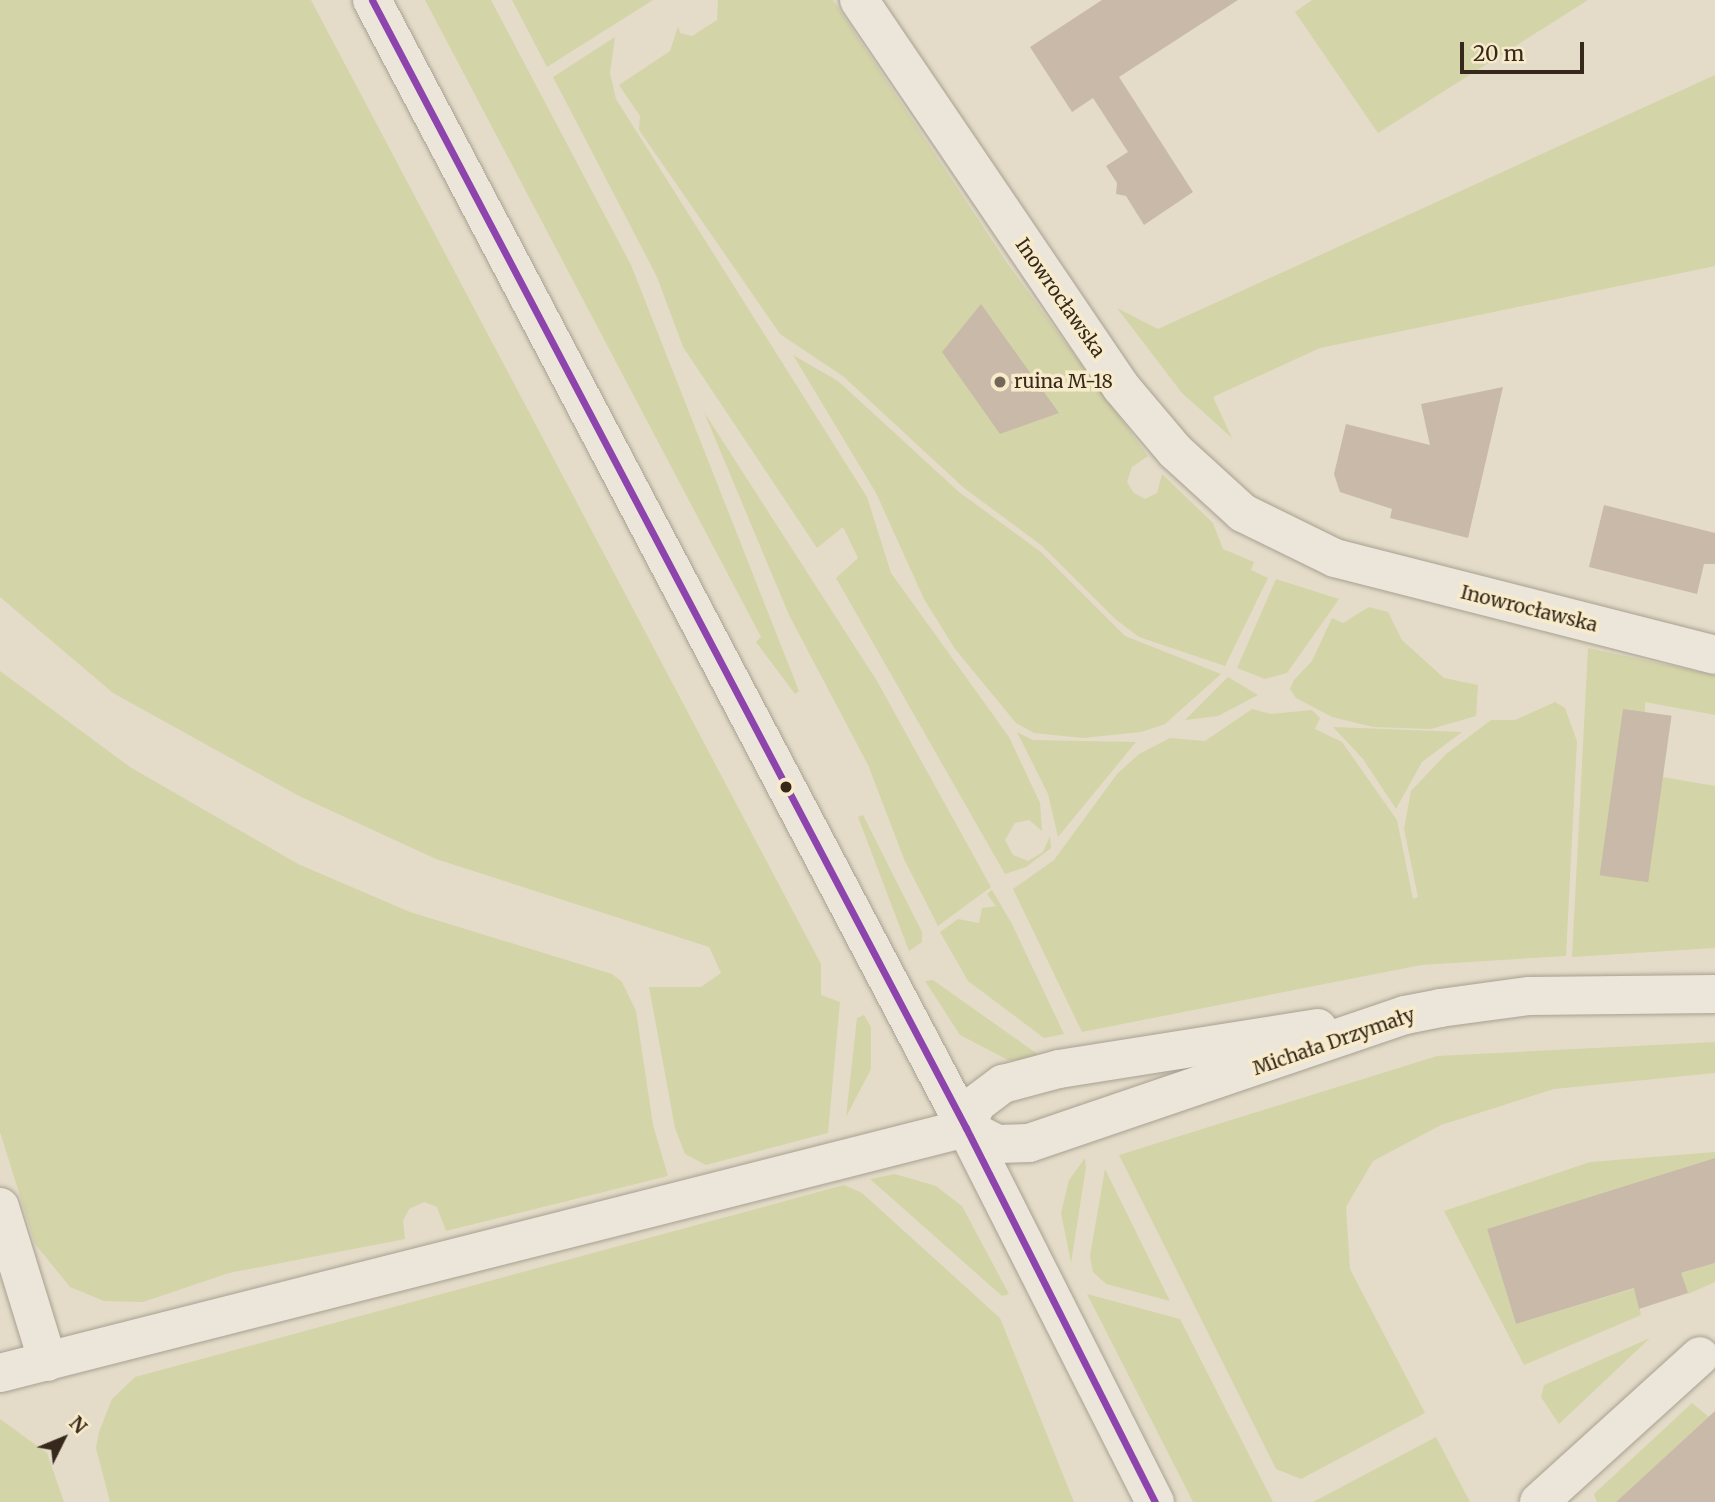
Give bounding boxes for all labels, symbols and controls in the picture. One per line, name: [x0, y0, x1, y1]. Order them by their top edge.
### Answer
scale bar: [1463, 28, 1587, 72]
text: 20 m: [1473, 40, 1524, 67]
street label: Inowrocławska: [1010, 234, 1110, 362]
place label: ruina M-18: [1014, 371, 1113, 393]
marker: ruina M-18: [992, 374, 1008, 390]
street label: Inowrocławska: [1458, 581, 1600, 637]
unlabelled marker: [779, 780, 793, 794]
street label: Michała Drzymały: [1250, 1004, 1418, 1080]
north arrow: [28, 1404, 98, 1474]
text: N: [64, 1411, 92, 1438]

